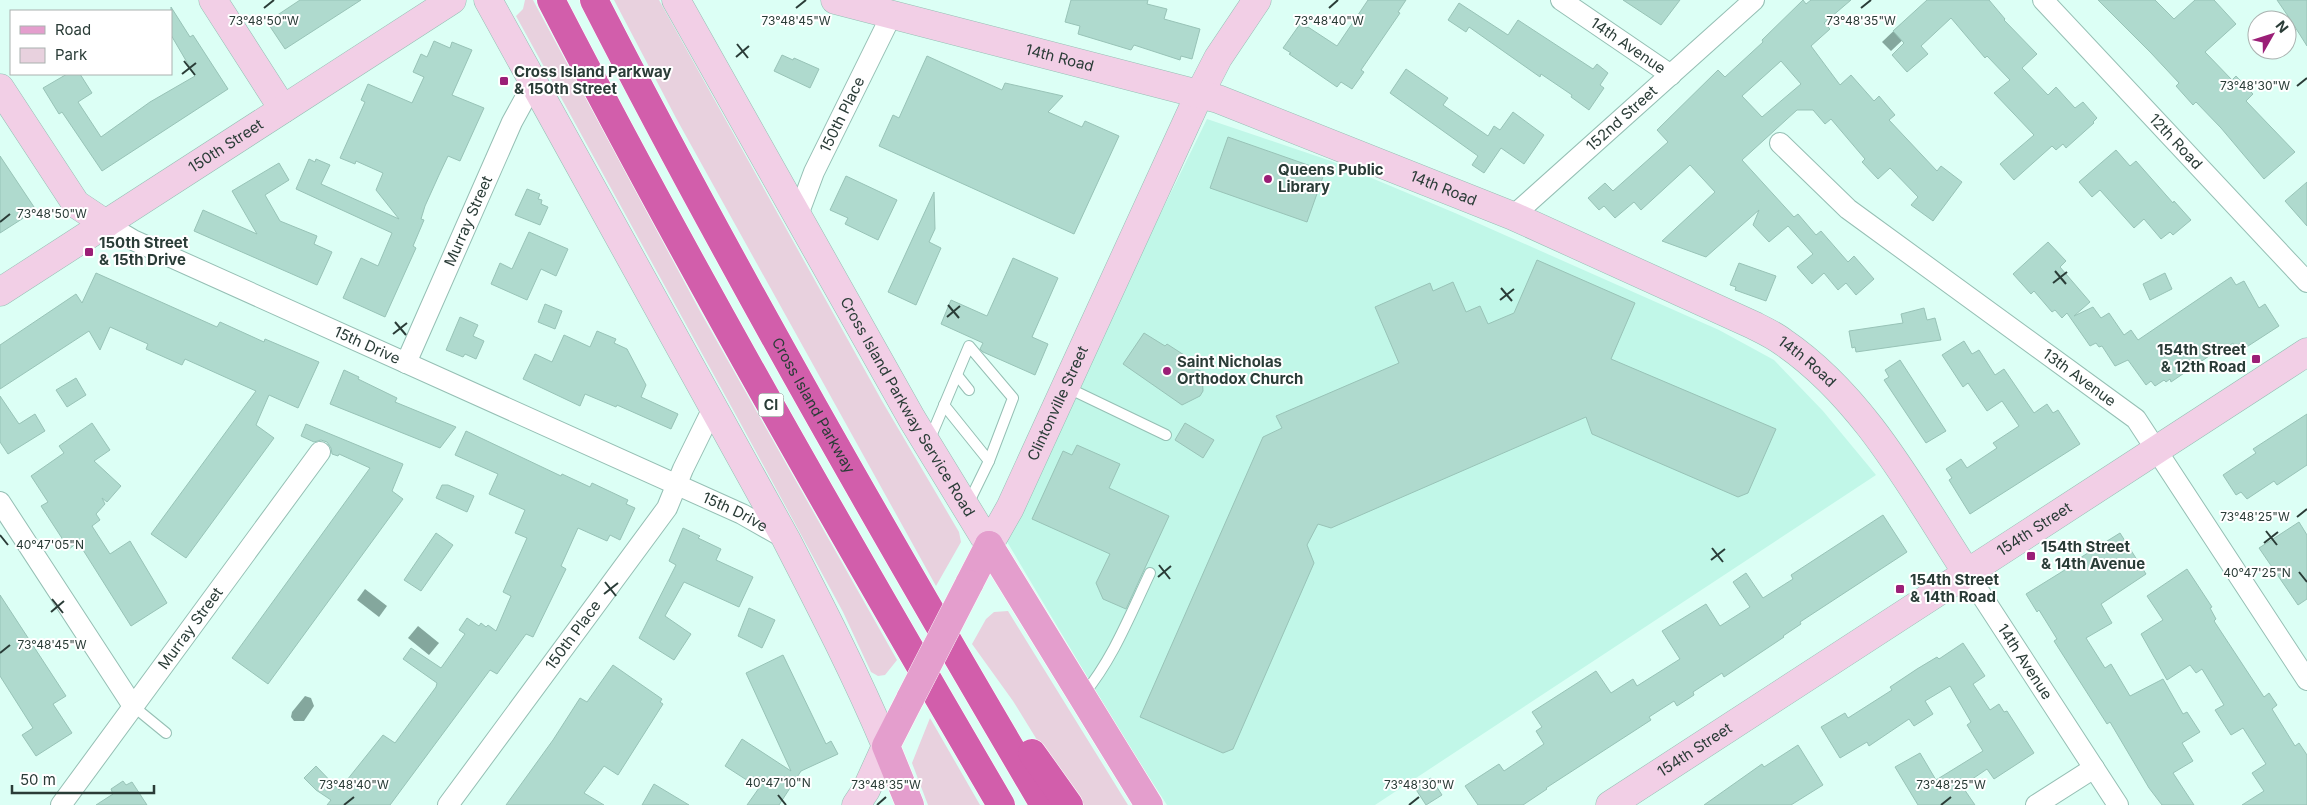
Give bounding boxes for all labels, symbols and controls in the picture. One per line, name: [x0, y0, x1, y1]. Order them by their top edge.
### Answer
legend: [10, 10, 172, 75]
north arrow: [2247, 10, 2297, 60]
text: 73°48'50"W: [229, 13, 299, 28]
text: 73°48'45"W: [761, 13, 831, 28]
text: 73°48'40"W: [1294, 13, 1364, 28]
street label: 14th Avenue: [1587, 13, 1669, 77]
text: 73°48'35"W: [1826, 13, 1896, 28]
text: N: [2273, 17, 2292, 36]
text: Road: [55, 20, 91, 39]
street label: 14th Road: [1023, 40, 1096, 76]
text: Park: [55, 45, 88, 64]
place label: Cross Island Parkway & 150th Street: [514, 62, 672, 98]
street label: 150th Place: [815, 73, 869, 155]
marker: Cross Island Parkway & 150th Street: [498, 75, 510, 87]
text: 73°48'30"W: [2220, 78, 2290, 93]
street label: 152nd Street: [1582, 81, 1661, 155]
street label: 12th Road: [2145, 109, 2207, 173]
street label: 150th Street: [185, 114, 267, 177]
place label: Queens Public Library: [1278, 160, 1384, 196]
street label: 14th Road: [1407, 166, 1480, 210]
street label: Murray Street: [440, 173, 496, 269]
marker: Queens Public Library: [1262, 173, 1274, 185]
text: 73°48'50"W: [17, 206, 87, 221]
place label: 150th Street & 15th Drive: [99, 233, 189, 269]
marker: 150th Street & 15th Drive: [83, 246, 95, 258]
street label: Cross Island Parkway Service Road: [836, 293, 979, 520]
street label: 15th Drive: [331, 322, 403, 368]
street label: 14th Road: [1774, 332, 1840, 391]
street label: Cross Island Parkway: [768, 334, 860, 477]
place label: 154th Street & 12th Road: [2157, 340, 2247, 376]
street label: Clintonville Street: [1023, 343, 1092, 464]
street label: 13th Avenue: [2039, 344, 2120, 410]
place label: Saint Nicholas Orthodox Church: [1177, 352, 1303, 388]
marker: 154th Street & 12th Road: [2250, 353, 2262, 365]
marker: Saint Nicholas Orthodox Church: [1161, 365, 1173, 377]
road number: CI: [758, 394, 784, 416]
street label: 15th Drive: [700, 487, 771, 536]
street label: 154th Street: [1993, 498, 2075, 560]
text: 73°48'25"W: [2220, 509, 2290, 524]
text: 40°47'05"N: [16, 537, 84, 552]
place label: 154th Street & 14th Avenue: [2041, 537, 2145, 573]
marker: 154th Street & 14th Avenue: [2025, 550, 2037, 562]
text: 40°47'25"N: [2223, 565, 2291, 580]
place label: 154th Street & 14th Road: [1910, 570, 2000, 606]
street label: Murray Street: [154, 583, 227, 673]
marker: 154th Street & 14th Road: [1894, 583, 1906, 595]
street label: 150th Place: [541, 596, 605, 673]
street label: 14th Avenue: [1994, 620, 2057, 703]
text: 73°48'45"W: [17, 637, 87, 652]
street label: 154th Street: [1653, 718, 1735, 781]
scale bar: [12, 762, 155, 794]
text: 50 m: [20, 770, 56, 789]
text: 40°47'10"N: [745, 775, 811, 790]
text: 73°48'40"W: [319, 777, 389, 792]
text: 73°48'35"W: [851, 777, 921, 792]
text: 73°48'30"W: [1384, 777, 1454, 792]
text: 73°48'25"W: [1916, 777, 1986, 792]

